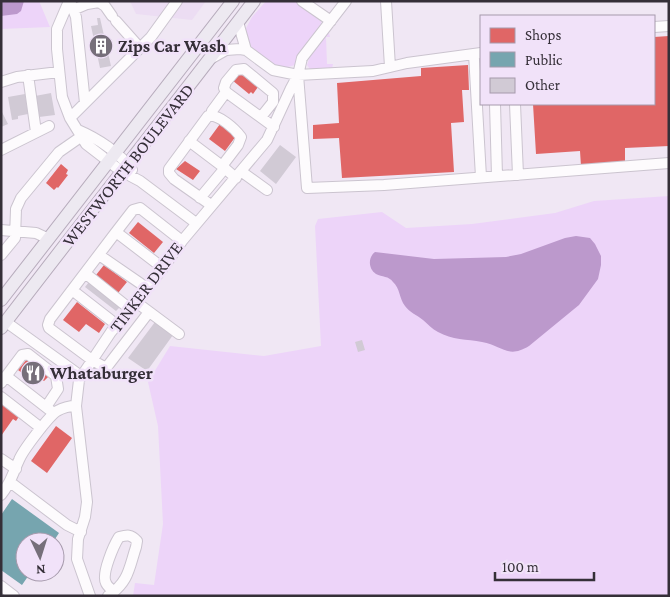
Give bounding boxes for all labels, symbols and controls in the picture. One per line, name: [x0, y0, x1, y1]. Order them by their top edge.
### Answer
legend: [480, 15, 655, 105]
text: Shops: [525, 27, 561, 44]
building icon: Zips Car Wash: [88, 33, 114, 59]
place label: Zips Car Wash: [118, 36, 227, 56]
text: Public: [525, 52, 563, 68]
text: Other: [525, 77, 561, 93]
street label: WESTWORTH BOULEVARD: [58, 80, 198, 250]
street label: TINKER DRIVE: [106, 238, 187, 336]
restaurant icon: Whataburger: [20, 360, 46, 386]
place label: Whataburger: [49, 363, 153, 383]
north arrow: [15, 532, 65, 582]
scale bar: [495, 550, 594, 582]
text: 100 m: [502, 559, 539, 575]
text: N: [35, 562, 46, 578]

